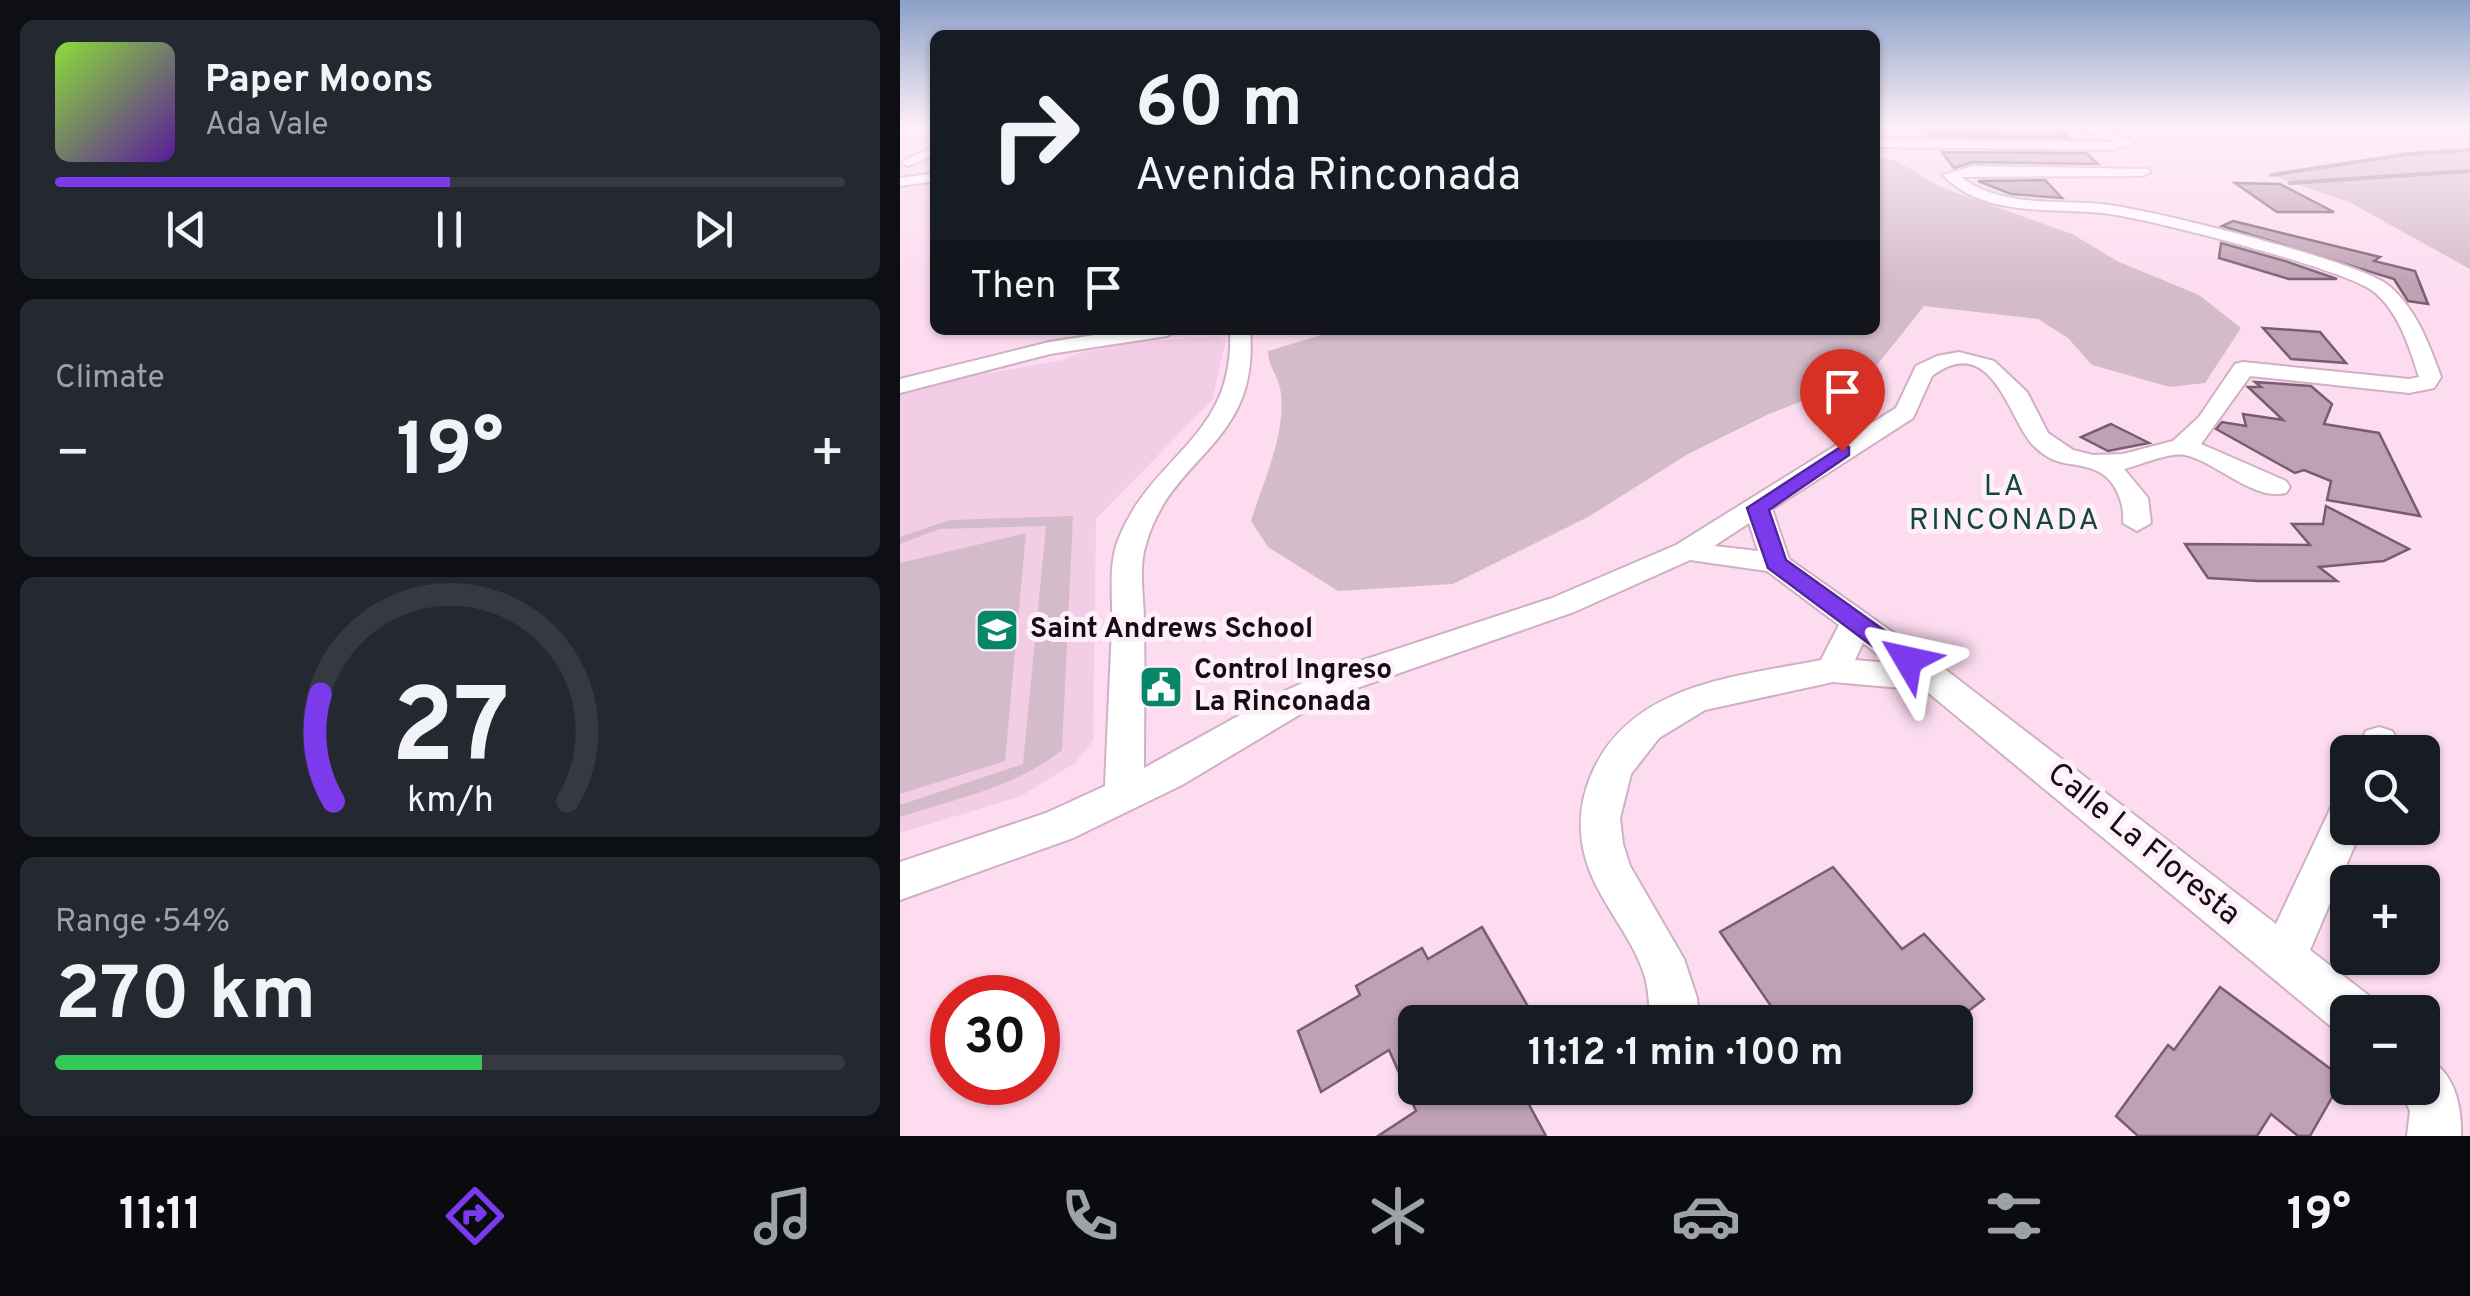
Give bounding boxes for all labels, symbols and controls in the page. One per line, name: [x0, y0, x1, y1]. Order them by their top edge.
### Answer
text: Paper Moons: [205, 57, 434, 106]
text: 60 m: [1135, 62, 1303, 151]
icon: right: [970, 70, 1100, 200]
text: Ada Vale: [205, 106, 329, 146]
text: Avenida Rinconada: [1135, 149, 1521, 206]
icon: previous: [159, 202, 214, 257]
icon: pause: [422, 202, 477, 257]
icon: next: [686, 202, 741, 257]
icon: arrive: [1076, 260, 1131, 315]
text: Then: [970, 263, 1056, 312]
pin: [1800, 349, 1885, 452]
text: Climate: [55, 359, 165, 399]
icon: arrive: [1815, 364, 1870, 419]
text: 19°: [396, 407, 504, 502]
text: −: [55, 421, 90, 491]
text: +: [810, 421, 845, 491]
district label: LA RINCONADA: [1909, 469, 2101, 540]
school or university icon: Saint Andrews School: [974, 607, 1020, 653]
position arrow: [1856, 608, 1960, 712]
place label: Saint Andrews School: [1030, 612, 1313, 648]
place label: Control Ingreso La Rinconada: [1194, 653, 1392, 721]
public building icon: Control Ingreso La Rinconada: [1138, 664, 1184, 710]
text: 27: [391, 667, 509, 799]
map controls: [2330, 735, 2440, 1105]
button: search: [2330, 735, 2440, 845]
street label: Calle La Floresta: [2038, 755, 2248, 935]
text: km/h: [407, 779, 493, 825]
button: +: [2330, 865, 2440, 975]
text: Range · 54%: [55, 903, 230, 943]
text: 270 km: [55, 951, 316, 1046]
speed limit sign: 30: [930, 975, 1060, 1105]
button: −: [2330, 995, 2440, 1105]
text: 11:12 · 1 min · 100 m: [1528, 1030, 1843, 1079]
icon: directions: [440, 1181, 510, 1251]
icon: music: [748, 1181, 818, 1251]
icon: phone: [1055, 1181, 1125, 1251]
icon: climate: [1363, 1181, 1433, 1251]
icon: car: [1671, 1181, 1741, 1251]
icon: filters: [1979, 1181, 2049, 1251]
text: 11:11: [119, 1188, 202, 1245]
text: 19°: [2287, 1188, 2351, 1245]

